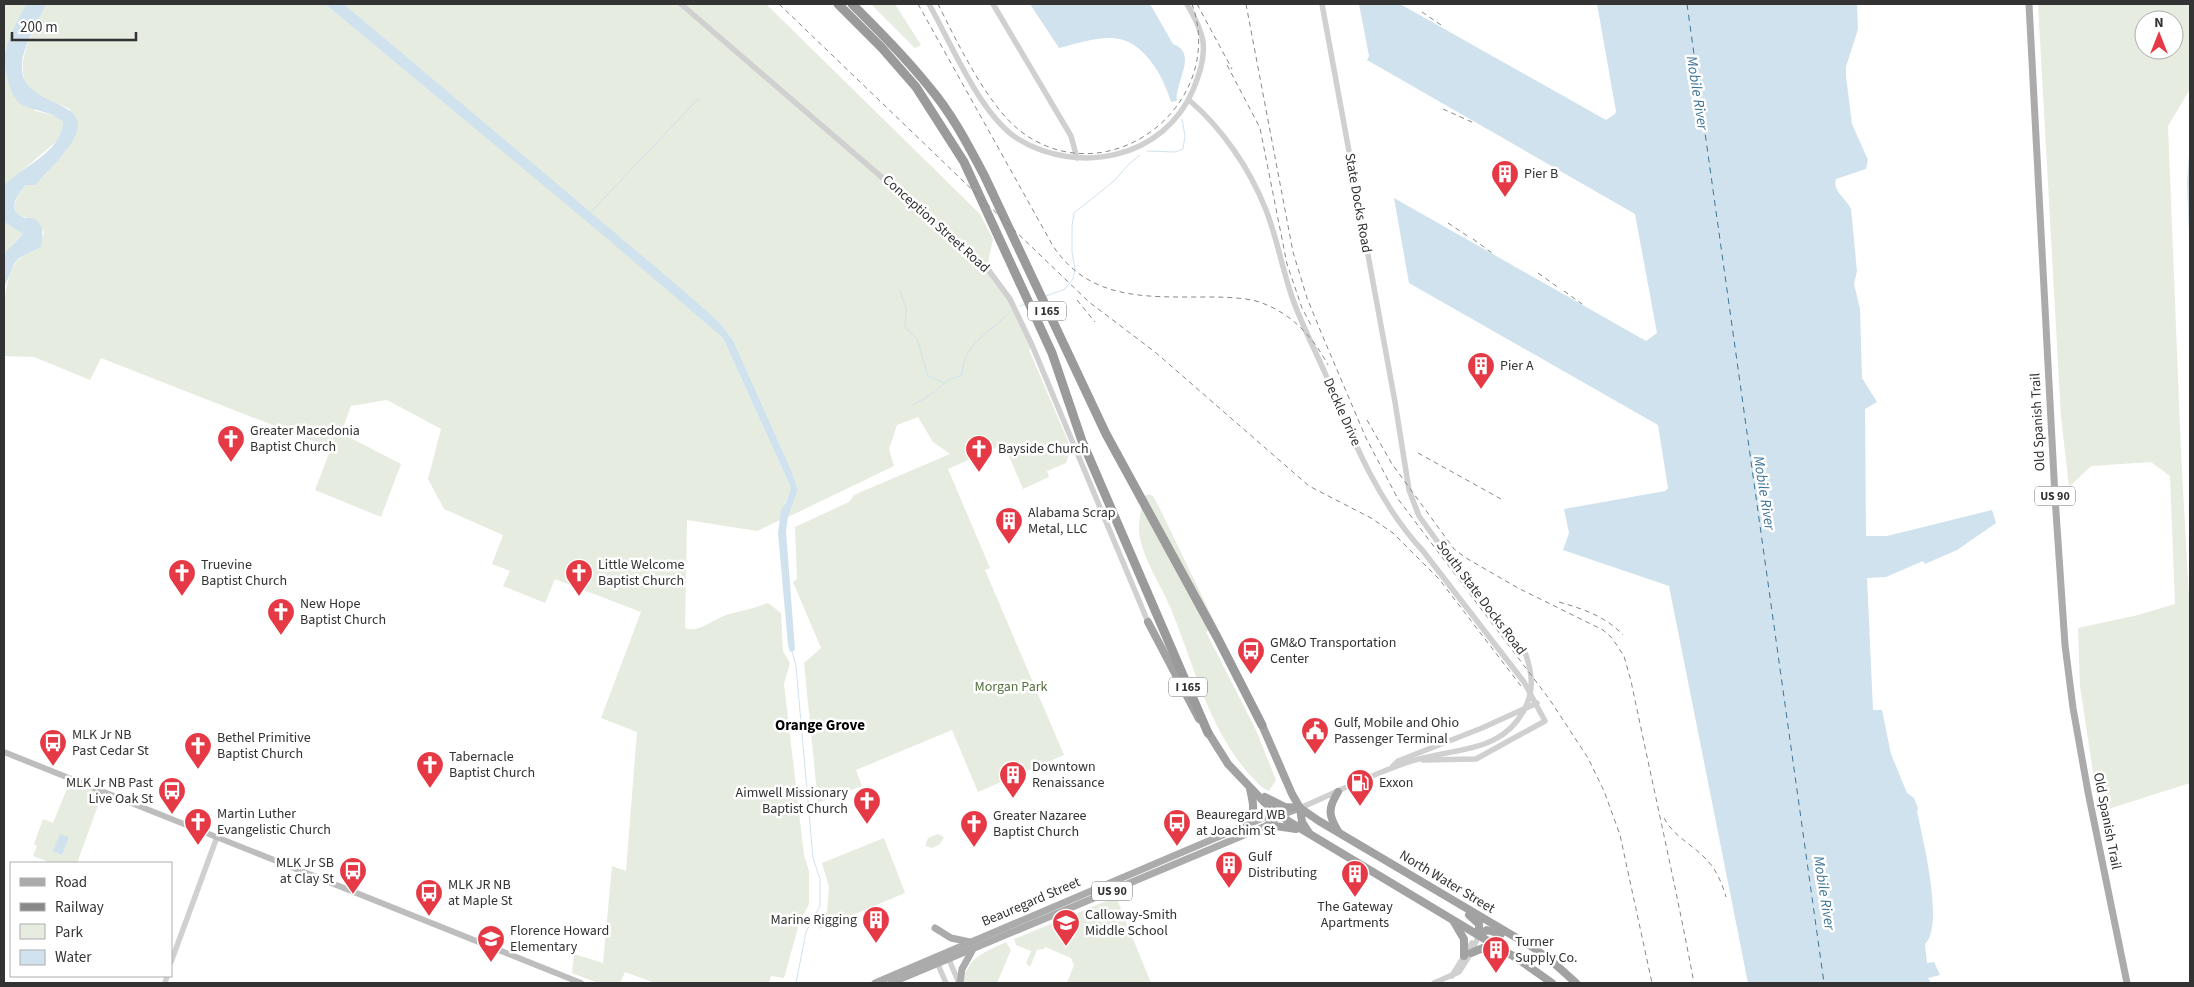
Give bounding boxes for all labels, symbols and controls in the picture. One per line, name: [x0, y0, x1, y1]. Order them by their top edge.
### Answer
scale bar: [12, 10, 136, 42]
north arrow: [2134, 10, 2184, 60]
text: N: [2154, 13, 2164, 33]
text: 200 m: [20, 17, 58, 38]
water label: Mobile River: [1681, 54, 1713, 132]
street label: State Docks Road: [1339, 152, 1377, 254]
building icon: Pier B: [1490, 159, 1520, 198]
place label: Pier B: [1524, 164, 1558, 184]
street label: Conception Street Road: [878, 170, 994, 278]
road number: I 165: [1028, 302, 1066, 321]
building icon: Pier A: [1466, 351, 1496, 390]
place label: Pier A: [1500, 356, 1534, 376]
street label: Old Spanish Trail: [2025, 372, 2051, 472]
street label: Deckle Drive: [1318, 375, 1366, 449]
place label: Greater Macedonia Baptist Church: [250, 421, 360, 457]
church icon: Greater Macedonia Baptist Church: [216, 424, 246, 463]
church icon: Bayside Church: [964, 434, 994, 473]
place label: Bayside Church: [998, 439, 1089, 459]
water label: Mobile River: [1748, 454, 1780, 532]
road number: US 90: [2035, 486, 2075, 506]
place label: Alabama Scrap Metal, LLC: [1028, 503, 1116, 539]
building icon: Alabama Scrap Metal, LLC: [994, 506, 1024, 545]
street label: South State Docks Road: [1431, 537, 1531, 659]
place label: Truevine Baptist Church: [201, 555, 287, 591]
place label: Little Welcome Baptist Church: [598, 555, 685, 591]
church icon: Truevine Baptist Church: [167, 558, 197, 597]
church icon: Little Welcome Baptist Church: [564, 558, 594, 597]
place label: New Hope Baptist Church: [300, 594, 386, 630]
church icon: New Hope Baptist Church: [266, 597, 296, 636]
place label: GM&O Transportation Center: [1270, 633, 1396, 669]
bus stop icon: GM&O Transportation Center: [1236, 636, 1266, 675]
park label: Morgan Park: [975, 677, 1048, 697]
road number: I 165: [1169, 678, 1207, 696]
place label: Gulf, Mobile and Ohio Passenger Terminal: [1334, 713, 1459, 749]
district label: Orange Grove: [775, 715, 865, 736]
public building icon: Gulf, Mobile and Ohio Passenger Terminal: [1300, 716, 1330, 755]
place label: MLK Jr NB Past Cedar St: [72, 725, 149, 761]
bus stop icon: MLK Jr NB Past Cedar St: [38, 728, 68, 767]
place label: Bethel Primitive Baptist Church: [217, 728, 311, 764]
church icon: Bethel Primitive Baptist Church: [183, 731, 213, 770]
place label: Tabernacle Baptist Church: [449, 747, 535, 783]
church icon: Tabernacle Baptist Church: [415, 750, 445, 789]
place label: Downtown Renaissance: [1032, 757, 1104, 793]
building icon: Downtown Renaissance: [998, 760, 1028, 799]
fuel station icon: Exxon: [1345, 768, 1375, 807]
street label: Old Spanish Trail: [2088, 771, 2126, 872]
place label: MLK Jr NB Past Live Oak St: [66, 773, 153, 809]
place label: Exxon: [1379, 773, 1413, 793]
bus stop icon: MLK Jr NB Past Live Oak St: [157, 776, 187, 815]
place label: Aimwell Missionary Baptist Church: [736, 783, 848, 819]
church icon: Aimwell Missionary Baptist Church: [852, 786, 882, 825]
place label: Martin Luther Evangelistic Church: [217, 804, 331, 840]
place label: Beauregard WB at Joachim St: [1196, 805, 1286, 841]
place label: Greater Nazaree Baptist Church: [993, 806, 1087, 842]
church icon: Martin Luther Evangelistic Church: [183, 807, 213, 846]
bus stop icon: Beauregard WB at Joachim St: [1162, 808, 1192, 847]
church icon: Greater Nazaree Baptist Church: [959, 809, 989, 848]
street label: North Water Street: [1395, 845, 1499, 919]
place label: Gulf Distributing: [1248, 847, 1317, 883]
building icon: Gulf Distributing: [1214, 850, 1244, 889]
place label: MLK Jr SB at Clay St: [276, 853, 334, 889]
water label: Mobile River: [1808, 854, 1840, 932]
bus stop icon: MLK Jr SB at Clay St: [338, 856, 368, 895]
building icon: The Gateway Apartments: [1340, 859, 1370, 898]
legend: [10, 862, 172, 977]
text: Road: [55, 872, 87, 893]
street label: Beauregard Street: [979, 872, 1084, 932]
place label: MLK JR NB at Maple St: [448, 875, 513, 911]
bus stop icon: MLK JR NB at Maple St: [414, 878, 444, 917]
road number: US 90: [1092, 881, 1132, 900]
text: Railway: [55, 897, 104, 918]
place label: The Gateway Apartments: [1317, 897, 1393, 933]
building icon: Marine Rigging: [861, 905, 891, 944]
place label: Calloway-Smith Middle School: [1085, 905, 1177, 941]
school or university icon: Calloway-Smith Middle School: [1051, 908, 1081, 947]
place label: Marine Rigging: [770, 910, 857, 930]
place label: Florence Howard Elementary: [510, 921, 609, 957]
text: Park: [55, 922, 84, 943]
school or university icon: Florence Howard Elementary: [476, 924, 506, 963]
place label: Turner Supply Co.: [1515, 932, 1577, 968]
building icon: Turner Supply Co.: [1481, 935, 1511, 974]
text: Water: [55, 947, 92, 968]

